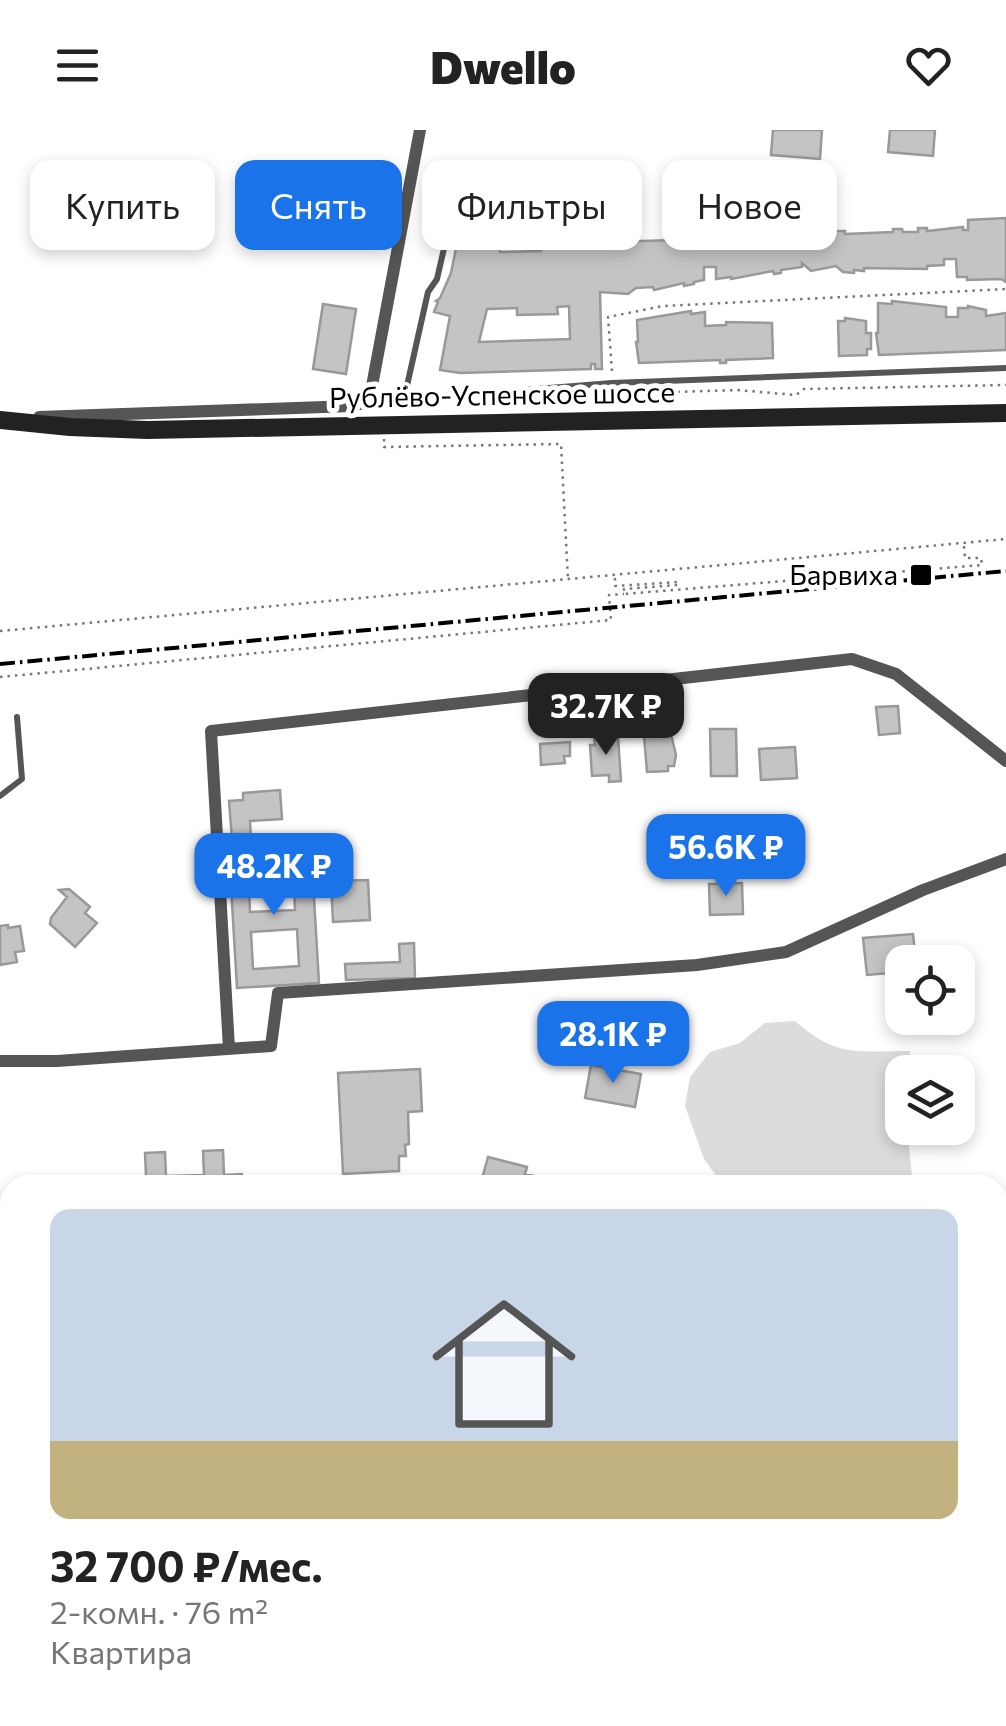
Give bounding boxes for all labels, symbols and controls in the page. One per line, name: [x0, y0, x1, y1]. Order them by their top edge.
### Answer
icon: menu: [50, 38, 105, 93]
text: Dwello: [430, 38, 576, 93]
icon: heart: [901, 38, 956, 93]
chip: Купить: [30, 160, 215, 250]
chip: Снять: [235, 160, 402, 250]
chip: Фильтры: [422, 160, 642, 250]
chip: Новое: [662, 160, 837, 250]
street label: Рублёво-Успенское шоссе: [329, 374, 675, 414]
place label: Барвиха: [789, 557, 898, 591]
marker: Барвиха: [908, 562, 934, 588]
pin: 32.7K ₽: [514, 673, 698, 758]
text: 32.7K ₽: [550, 685, 662, 725]
pin: 56.6K ₽: [634, 814, 818, 899]
text: 56.6K ₽: [668, 826, 784, 866]
pin: 48.2K ₽: [182, 833, 366, 918]
text: 48.2K ₽: [216, 845, 332, 885]
map controls: [885, 945, 975, 1145]
button: locate: [885, 945, 975, 1035]
pin: 28.1K ₽: [521, 1001, 705, 1086]
text: 28.1K ₽: [559, 1013, 667, 1053]
button: layers: [885, 1055, 975, 1145]
icon: home: [414, 1274, 594, 1454]
text: 32 700 ₽/мес.: [50, 1539, 323, 1591]
text: 2-комн. · 76 m²: [50, 1591, 268, 1631]
text: Квартира: [50, 1631, 192, 1671]

